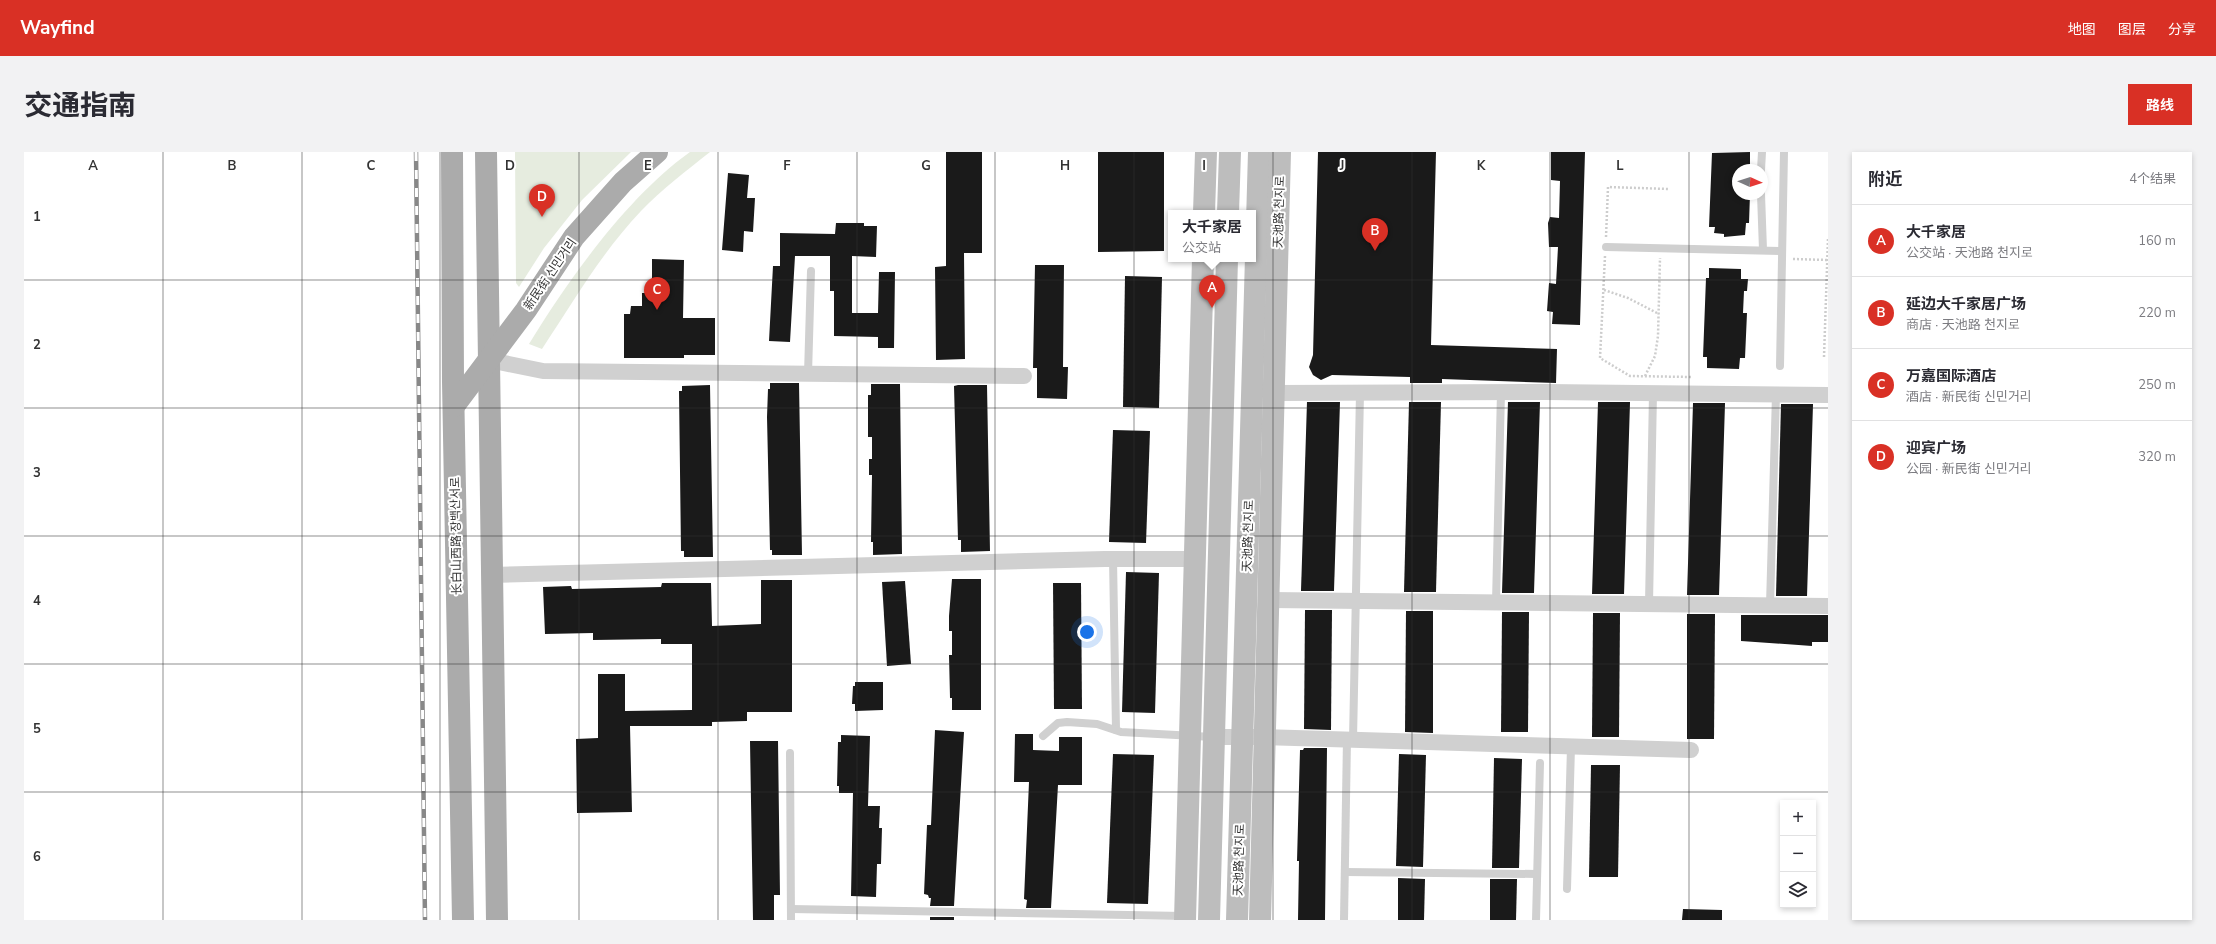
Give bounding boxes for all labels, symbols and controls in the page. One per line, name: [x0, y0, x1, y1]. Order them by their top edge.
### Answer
text: Wayfind: [20, 15, 95, 41]
text: 地图: [2068, 20, 2096, 39]
text: 图层: [2118, 20, 2146, 39]
text: 分享: [2168, 20, 2196, 39]
button: 路线: [2128, 84, 2192, 125]
text: 交通指南: [24, 87, 136, 125]
text: A: [88, 157, 98, 175]
text: B: [228, 157, 237, 175]
text: C: [367, 157, 376, 175]
text: D: [505, 157, 515, 175]
text: E: [644, 157, 652, 175]
text: F: [783, 157, 791, 175]
text: G: [921, 157, 931, 175]
text: H: [1060, 157, 1070, 175]
text: I: [1202, 157, 1206, 175]
text: J: [1339, 157, 1344, 175]
text: K: [1477, 157, 1486, 175]
text: L: [1616, 157, 1624, 175]
north arrow: [1732, 164, 1768, 200]
text: 附近: [1868, 168, 1902, 191]
text: 4个结果: [2129, 170, 2176, 188]
street label: 天池路 천지로: [1270, 176, 1288, 248]
pin: D: [529, 184, 555, 217]
text: 1: [33, 208, 41, 226]
popup: [1168, 210, 1256, 262]
text: 大千家居: [1182, 217, 1242, 237]
pin: B: [1362, 218, 1388, 251]
text: 大千家居: [1906, 222, 1966, 242]
text: A: [1876, 232, 1886, 250]
text: 160 m: [2138, 232, 2176, 250]
street label: 新民街 신민거리: [520, 235, 580, 313]
text: 公交站: [1182, 239, 1221, 257]
text: 公交站 · 天池路 천지로: [1906, 244, 2033, 262]
pin: A: [1199, 275, 1225, 308]
pin: C: [644, 277, 670, 310]
text: 延边大千家居广场: [1906, 294, 2026, 314]
text: B: [1877, 304, 1885, 322]
text: 220 m: [2138, 304, 2176, 322]
text: 商店 · 天池路 천지로: [1906, 316, 2020, 334]
text: 2: [33, 336, 41, 354]
text: 万嘉国际酒店: [1906, 366, 1996, 386]
text: C: [1877, 376, 1885, 394]
text: 250 m: [2138, 376, 2176, 394]
text: 酒店 · 新民街 신민거리: [1906, 388, 2032, 406]
text: 迎宾广场: [1906, 438, 1966, 458]
text: D: [1876, 448, 1886, 466]
text: 320 m: [2138, 448, 2176, 466]
text: 公园 · 新民街 신민거리: [1906, 460, 2032, 478]
text: 3: [33, 464, 41, 482]
street label: 长白山西路 장백산서로: [447, 477, 465, 595]
street label: 天池路 천지로: [1239, 500, 1257, 572]
text: 4: [33, 592, 41, 610]
your location: [1077, 622, 1097, 642]
text: 5: [33, 720, 41, 738]
map controls: [1780, 800, 1816, 908]
button: +: [1780, 800, 1816, 836]
street label: 天池路 천지로: [1230, 824, 1248, 896]
button: −: [1780, 836, 1816, 872]
text: 6: [33, 848, 41, 866]
button: layers: [1780, 872, 1816, 908]

